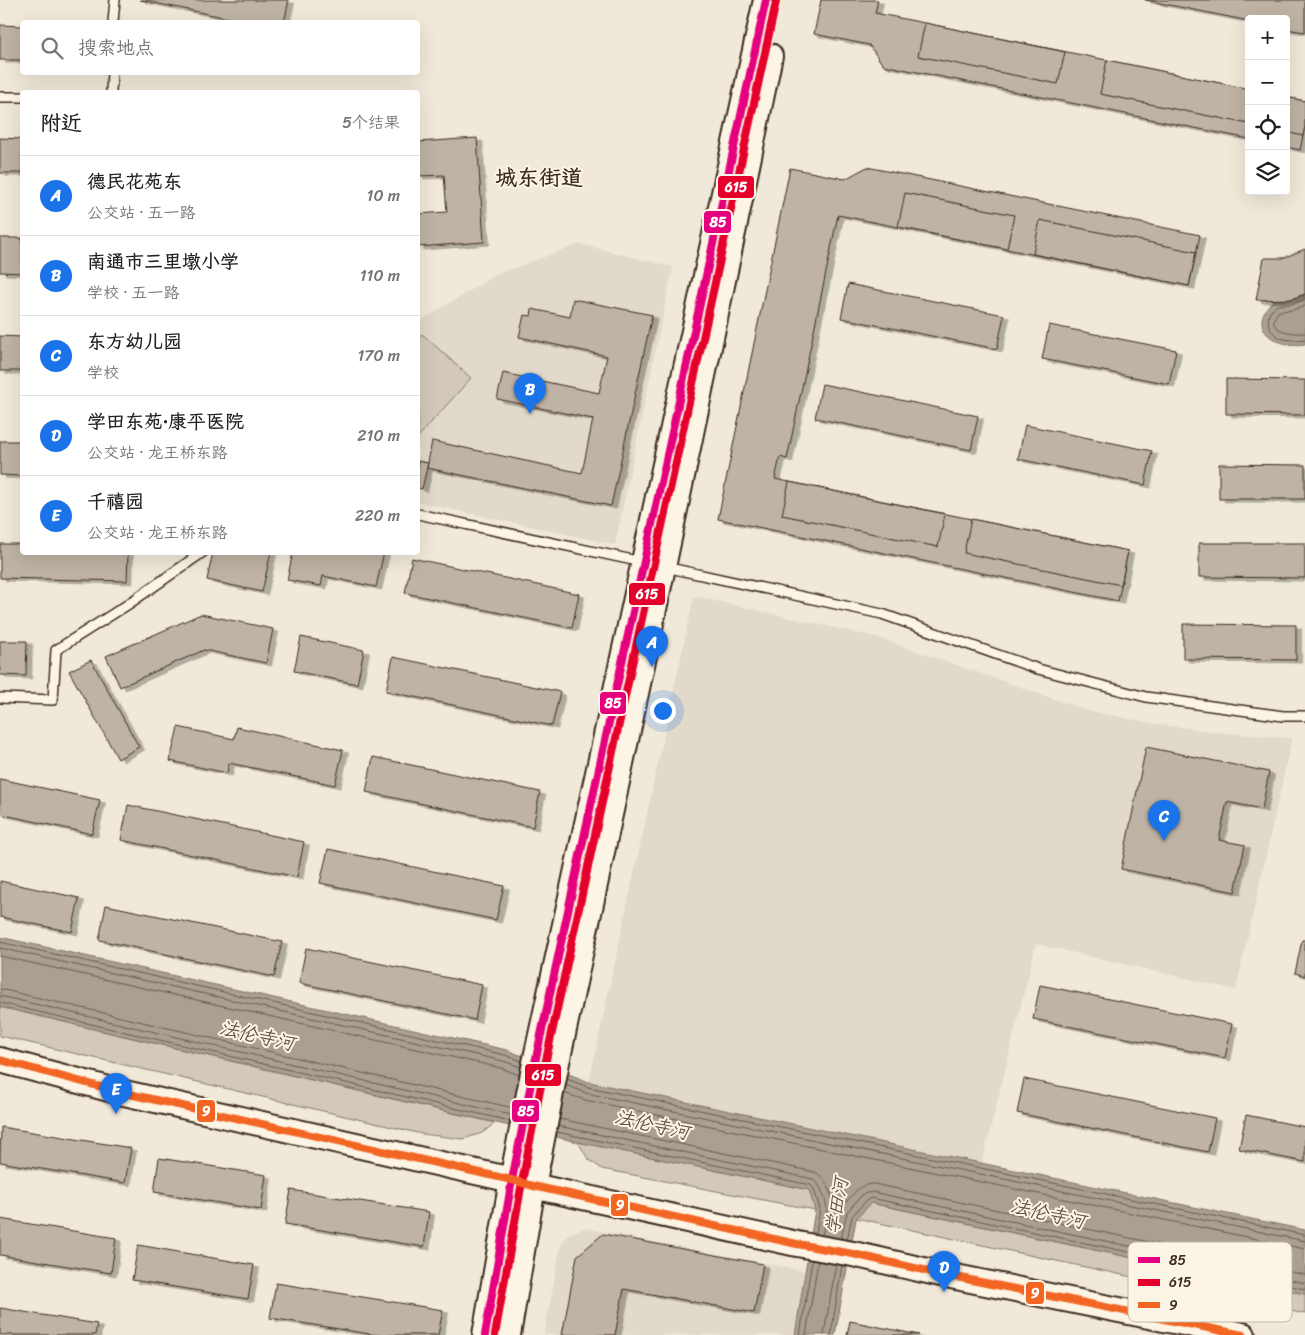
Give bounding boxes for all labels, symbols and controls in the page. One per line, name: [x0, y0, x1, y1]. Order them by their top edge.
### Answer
map controls: [1245, 15, 1290, 195]
button: +: [1245, 15, 1290, 60]
search box: [20, 20, 420, 75]
text: 搜索地点: [78, 31, 154, 64]
icon: search: [38, 34, 66, 62]
button: −: [1245, 60, 1290, 105]
text: 附近: [40, 104, 82, 142]
button: locate: [1245, 105, 1290, 150]
text: 5个结果: [342, 108, 400, 137]
button: layers: [1245, 150, 1290, 195]
district label: 城东街道: [495, 158, 583, 197]
text: 德民花苑东: [87, 165, 182, 198]
line badge: 615: [717, 175, 755, 199]
text: 615: [724, 175, 748, 200]
text: A: [51, 181, 61, 210]
text: 10 m: [367, 181, 400, 210]
text: 公交站 · 五一路: [87, 198, 196, 227]
line badge: 85: [703, 210, 732, 234]
text: 85: [709, 210, 727, 235]
text: 南通市三里墩小学: [87, 245, 239, 278]
text: B: [51, 261, 61, 290]
text: 110 m: [360, 261, 400, 290]
text: 学校 · 五一路: [87, 278, 180, 307]
text: 东方幼儿园: [87, 325, 182, 358]
text: C: [51, 341, 61, 370]
text: 170 m: [357, 341, 400, 370]
text: 学校: [87, 358, 119, 387]
pin: B: [514, 373, 546, 414]
text: 学田东苑·康平医院: [87, 405, 244, 438]
text: D: [51, 421, 61, 450]
text: 210 m: [357, 421, 400, 450]
text: 公交站 · 龙王桥东路: [87, 438, 228, 467]
text: 千禧园: [87, 485, 144, 518]
text: E: [52, 501, 60, 530]
text: 220 m: [355, 501, 400, 530]
text: 公交站 · 龙王桥东路: [87, 518, 228, 547]
line badge: 615: [628, 582, 666, 606]
text: 615: [635, 582, 659, 607]
pin: A: [636, 626, 668, 667]
line badge: 85: [599, 691, 627, 715]
text: 85: [604, 691, 622, 716]
your location: [650, 698, 676, 724]
pin: C: [1148, 800, 1180, 841]
water label: 法伦寺河: [216, 1011, 301, 1061]
line badge: 615: [524, 1063, 562, 1087]
text: 615: [531, 1063, 555, 1088]
pin: E: [100, 1073, 132, 1114]
line badge: 9: [196, 1099, 216, 1123]
text: 9: [202, 1099, 211, 1124]
line badge: 85: [511, 1099, 540, 1123]
text: 85: [517, 1099, 535, 1124]
water label: 法伦寺河: [611, 1100, 696, 1150]
water label: 学田河: [815, 1172, 858, 1237]
water label: 法伦寺河: [1007, 1189, 1092, 1239]
line badge: 9: [610, 1193, 629, 1217]
text: 9: [616, 1193, 625, 1218]
legend: [1128, 1242, 1292, 1322]
text: 85: [1169, 1248, 1186, 1273]
pin: D: [928, 1251, 960, 1292]
text: 615: [1169, 1270, 1192, 1295]
line badge: 9: [1025, 1281, 1045, 1305]
text: 9: [1031, 1281, 1040, 1306]
text: 9: [1169, 1293, 1178, 1318]

